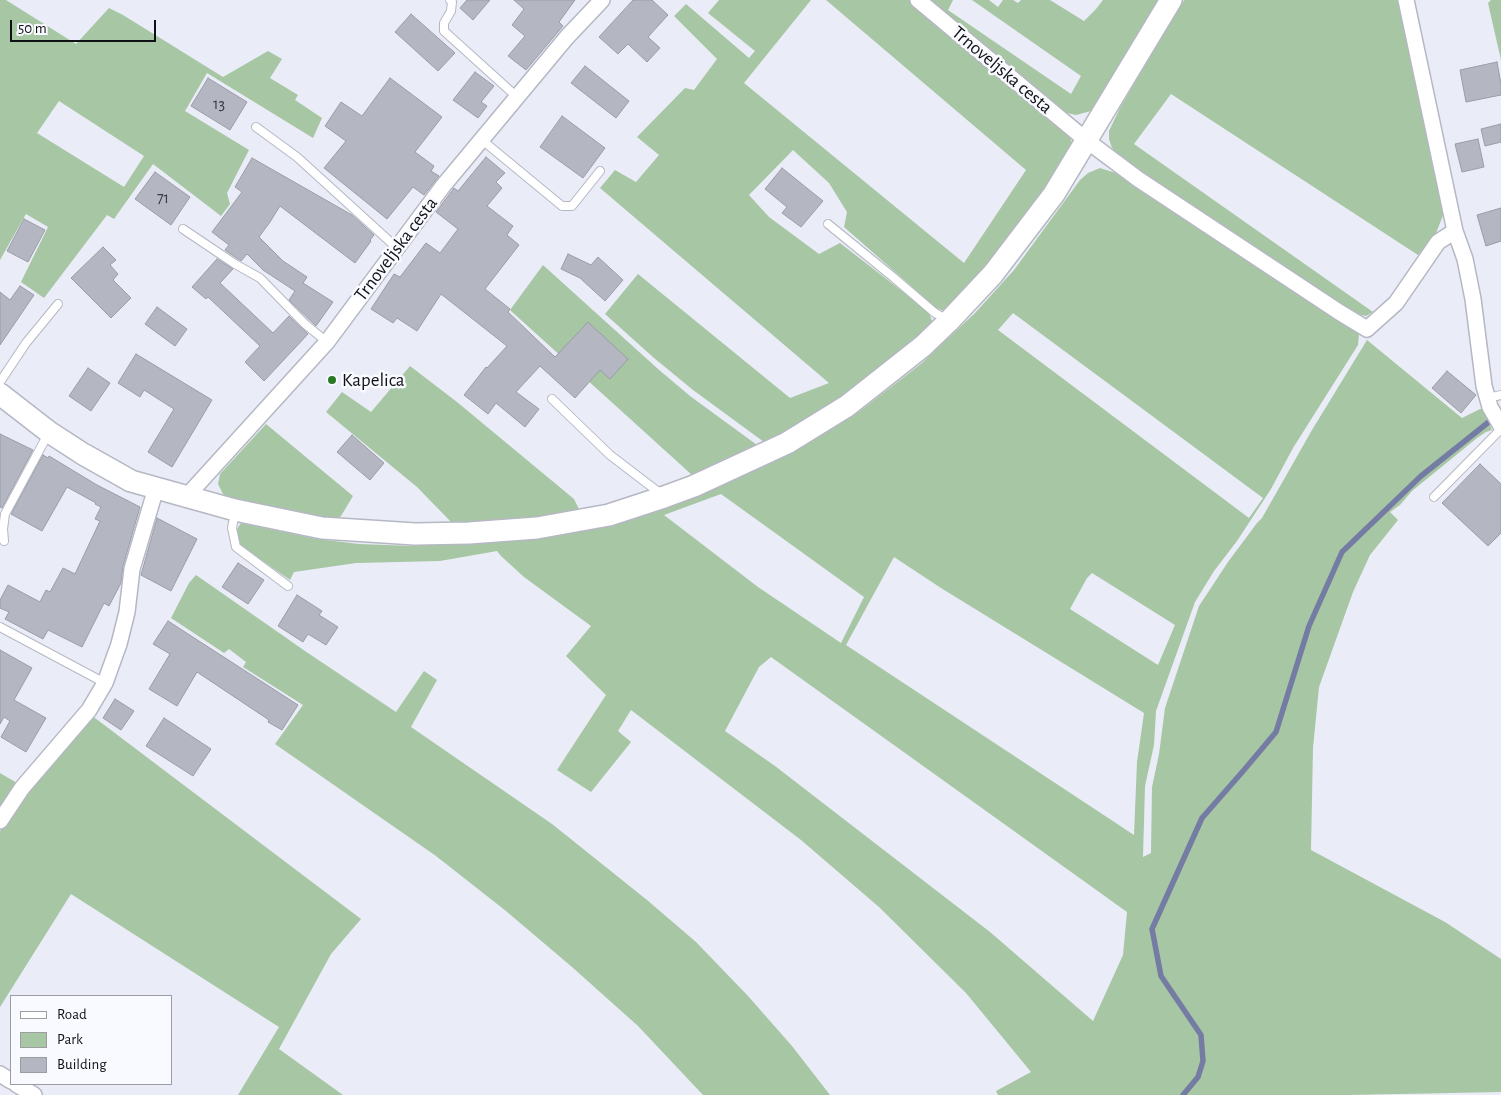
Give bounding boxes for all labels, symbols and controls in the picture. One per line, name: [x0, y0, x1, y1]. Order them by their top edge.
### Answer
scale bar: [12, 10, 159, 42]
text: 50 m: [18, 21, 47, 36]
street label: Trnoveljska cesta: [947, 21, 1057, 119]
house number: 13: [213, 94, 225, 114]
house number: 71: [157, 188, 169, 208]
street label: Trnoveljska cesta: [349, 192, 443, 306]
place label: Kapelica: [342, 369, 405, 391]
marker: Kapelica: [326, 374, 338, 386]
legend: [10, 995, 172, 1085]
text: Road: [57, 1007, 87, 1022]
text: Park: [57, 1032, 83, 1047]
text: Building: [57, 1057, 107, 1072]

